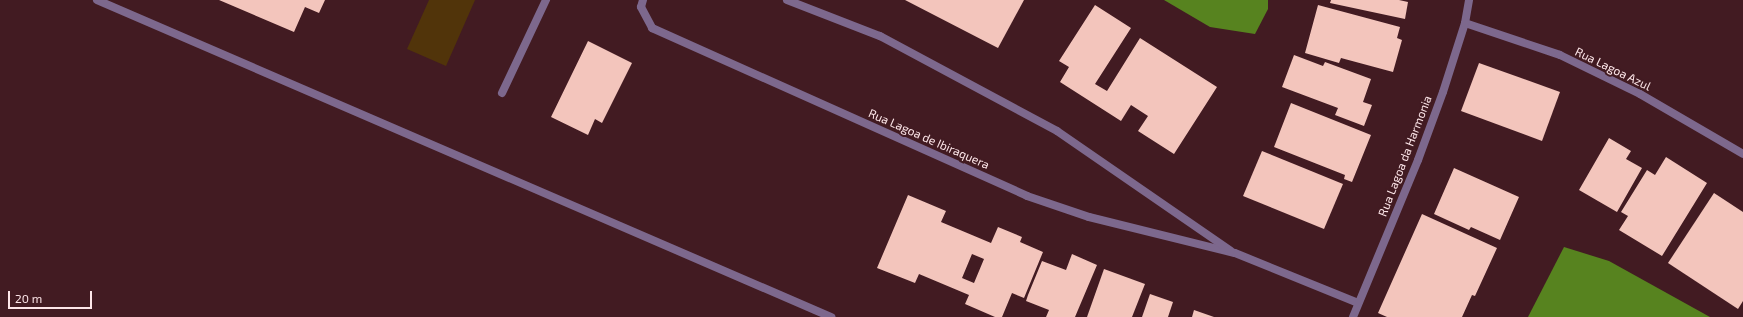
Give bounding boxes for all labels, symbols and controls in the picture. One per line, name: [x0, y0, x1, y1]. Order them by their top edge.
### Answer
street label: Rua Lagoa Azul: [1573, 44, 1653, 94]
street label: Rua Lagoa da Harmonia: [1375, 93, 1435, 219]
street label: Rua Lagoa de Ibiraquera: [866, 106, 992, 172]
scale bar: [10, 283, 94, 309]
text: 20 m: [15, 291, 42, 305]

